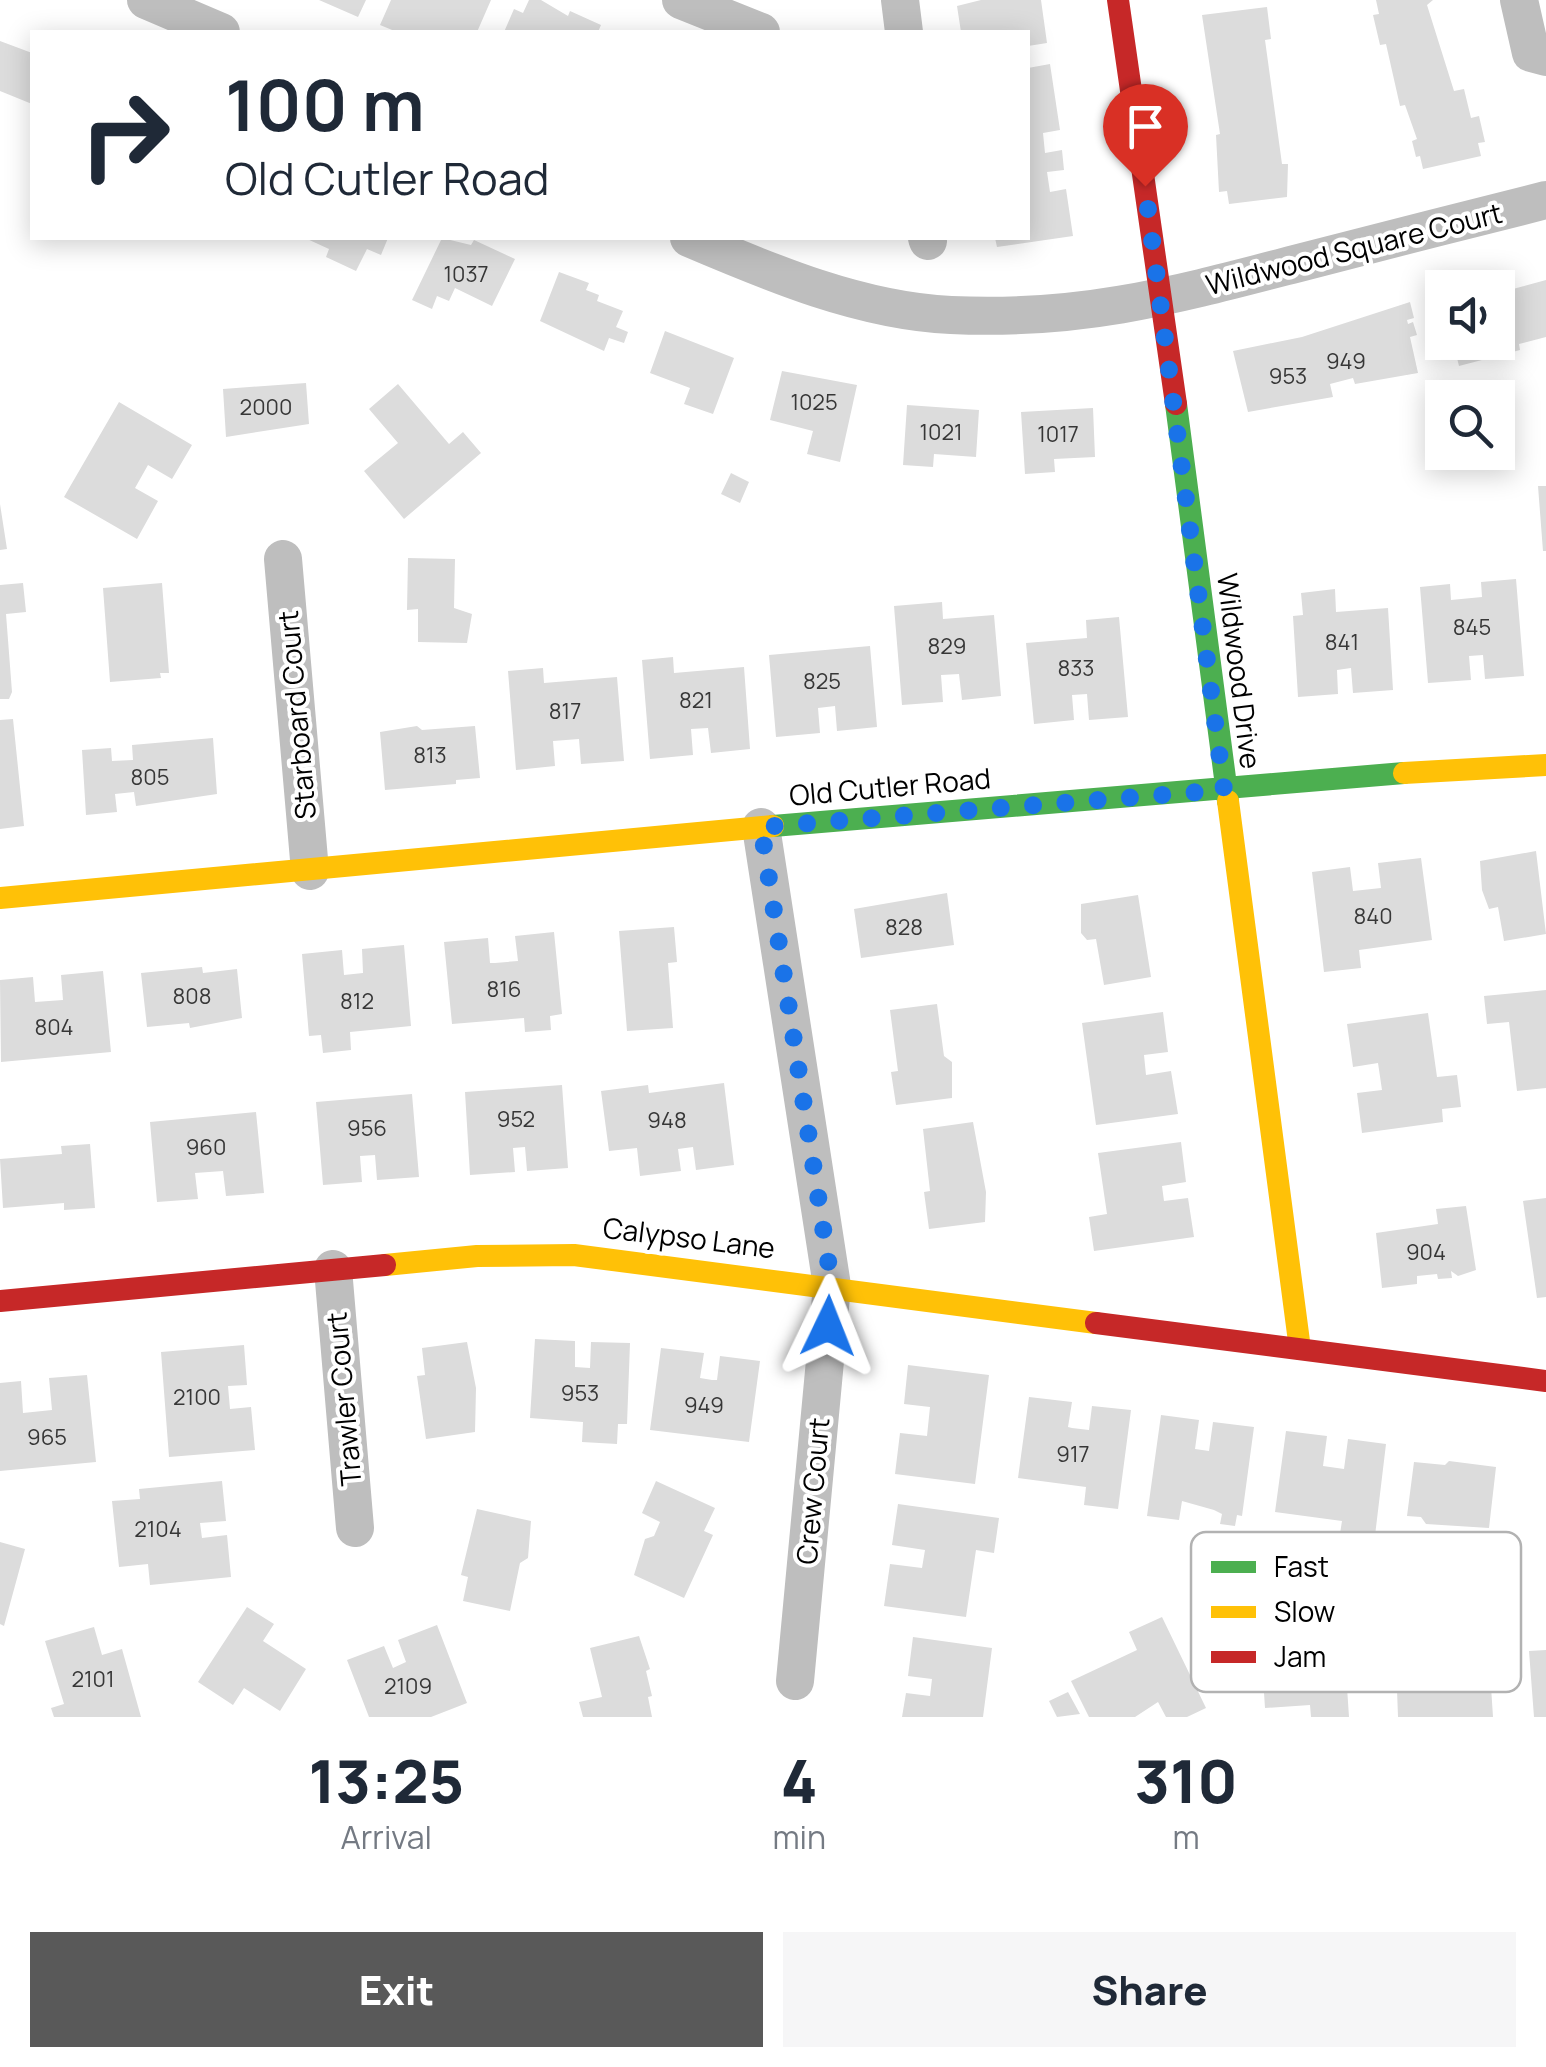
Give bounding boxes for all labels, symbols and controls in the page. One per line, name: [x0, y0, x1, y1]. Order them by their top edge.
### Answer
text: 100 m: [225, 56, 425, 152]
icon: right: [60, 70, 190, 200]
pin: [1103, 84, 1188, 187]
icon: arrive: [1118, 99, 1173, 154]
text: Old Cutler Road: [225, 147, 549, 209]
street label: Wildwood Square Court: [1202, 193, 1506, 303]
house number: 1037: [443, 259, 489, 289]
map controls: [1425, 270, 1515, 470]
button: sound: [1425, 270, 1515, 360]
house number: 949: [1326, 346, 1366, 376]
house number: 953: [1269, 361, 1307, 391]
button: search: [1425, 380, 1515, 470]
house number: 1025: [790, 387, 838, 417]
house number: 2000: [240, 392, 292, 422]
house number: 1021: [919, 417, 963, 447]
house number: 1017: [1037, 419, 1079, 449]
street label: Wildwood Drive: [1209, 571, 1271, 771]
street label: Starboard Court: [268, 609, 324, 821]
house number: 845: [1453, 612, 1491, 642]
house number: 841: [1325, 627, 1359, 657]
house number: 829: [928, 631, 966, 661]
house number: 833: [1057, 653, 1095, 683]
house number: 825: [803, 666, 841, 696]
house number: 821: [679, 685, 713, 715]
house number: 817: [549, 696, 581, 726]
house number: 813: [413, 740, 447, 770]
street label: Old Cutler Road: [788, 758, 992, 814]
house number: 805: [131, 762, 169, 792]
house number: 840: [1353, 901, 1393, 931]
house number: 828: [885, 912, 923, 942]
house number: 816: [486, 974, 522, 1004]
house number: 808: [173, 981, 211, 1011]
house number: 812: [340, 986, 374, 1016]
house number: 804: [34, 1012, 74, 1042]
house number: 952: [497, 1104, 535, 1134]
house number: 948: [647, 1105, 687, 1135]
house number: 956: [347, 1113, 387, 1143]
house number: 960: [186, 1132, 226, 1162]
street label: Calypso Lane: [601, 1208, 777, 1266]
house number: 904: [1406, 1237, 1446, 1267]
position arrow: [776, 1274, 880, 1378]
street label: Trawler Court: [316, 1311, 370, 1488]
house number: 953: [561, 1378, 599, 1408]
house number: 2100: [173, 1382, 221, 1412]
house number: 949: [684, 1390, 724, 1420]
street label: Crew Court: [787, 1416, 837, 1566]
house number: 965: [27, 1422, 67, 1452]
house number: 917: [1056, 1439, 1090, 1469]
house number: 2104: [134, 1514, 182, 1544]
legend: [1191, 1532, 1521, 1692]
text: Fast: [1274, 1547, 1329, 1585]
text: Slow: [1274, 1592, 1335, 1630]
text: Jam: [1274, 1637, 1326, 1675]
house number: 2101: [71, 1664, 115, 1694]
house number: 2109: [384, 1671, 432, 1701]
text: 13:25: [308, 1739, 464, 1821]
text: 4: [781, 1739, 818, 1821]
text: 310: [1134, 1739, 1238, 1821]
text: Arrival: [341, 1815, 432, 1859]
text: min: [772, 1815, 826, 1859]
text: m: [1172, 1815, 1200, 1859]
button: Exit: [30, 1932, 763, 2047]
button: Share: [783, 1932, 1516, 2047]

